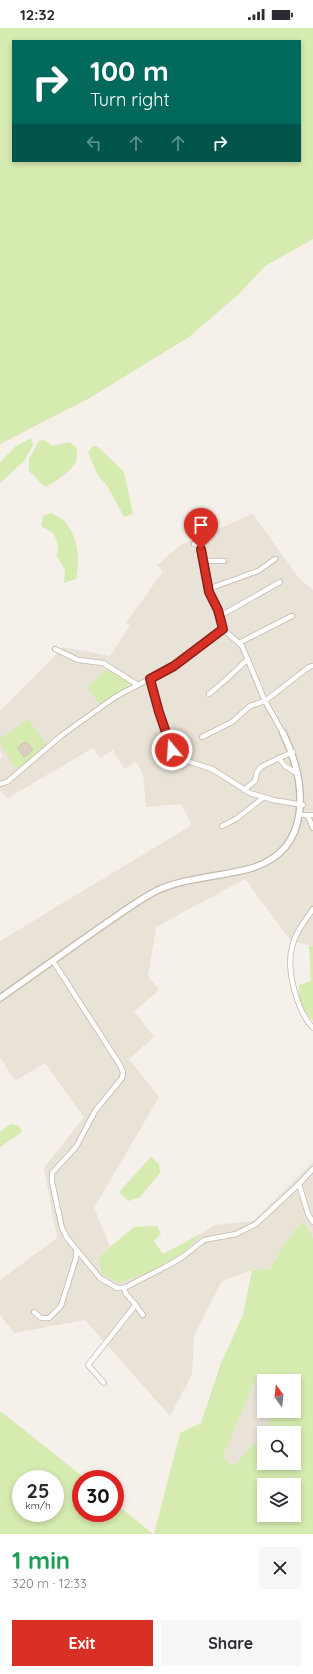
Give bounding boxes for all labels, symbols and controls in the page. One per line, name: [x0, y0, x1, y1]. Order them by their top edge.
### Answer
text: 12:32: [20, 5, 55, 24]
text: 100 m: [90, 53, 169, 88]
icon: right: [24, 56, 76, 108]
text: Turn right: [90, 88, 170, 111]
icon: left: [83, 132, 105, 154]
icon: ahead: [125, 132, 147, 154]
icon: ahead: [167, 132, 189, 154]
icon: right: [209, 132, 231, 154]
pin: [184, 508, 218, 549]
icon: arrive: [190, 514, 212, 536]
position arrow: [151, 729, 193, 771]
north arrow: [257, 1374, 301, 1418]
map controls: [257, 1374, 301, 1522]
button: search: [257, 1426, 301, 1470]
speed limit sign: 30: [72, 1470, 124, 1522]
text: 25: [27, 1478, 49, 1503]
button: layers: [257, 1478, 301, 1522]
text: km/h: [25, 1499, 51, 1512]
text: 1 min: [12, 1545, 70, 1575]
button: close: [259, 1547, 301, 1589]
text: 320 m · 12:33: [12, 1575, 87, 1591]
button: Exit: [12, 1620, 153, 1666]
button: Share: [161, 1620, 301, 1666]

